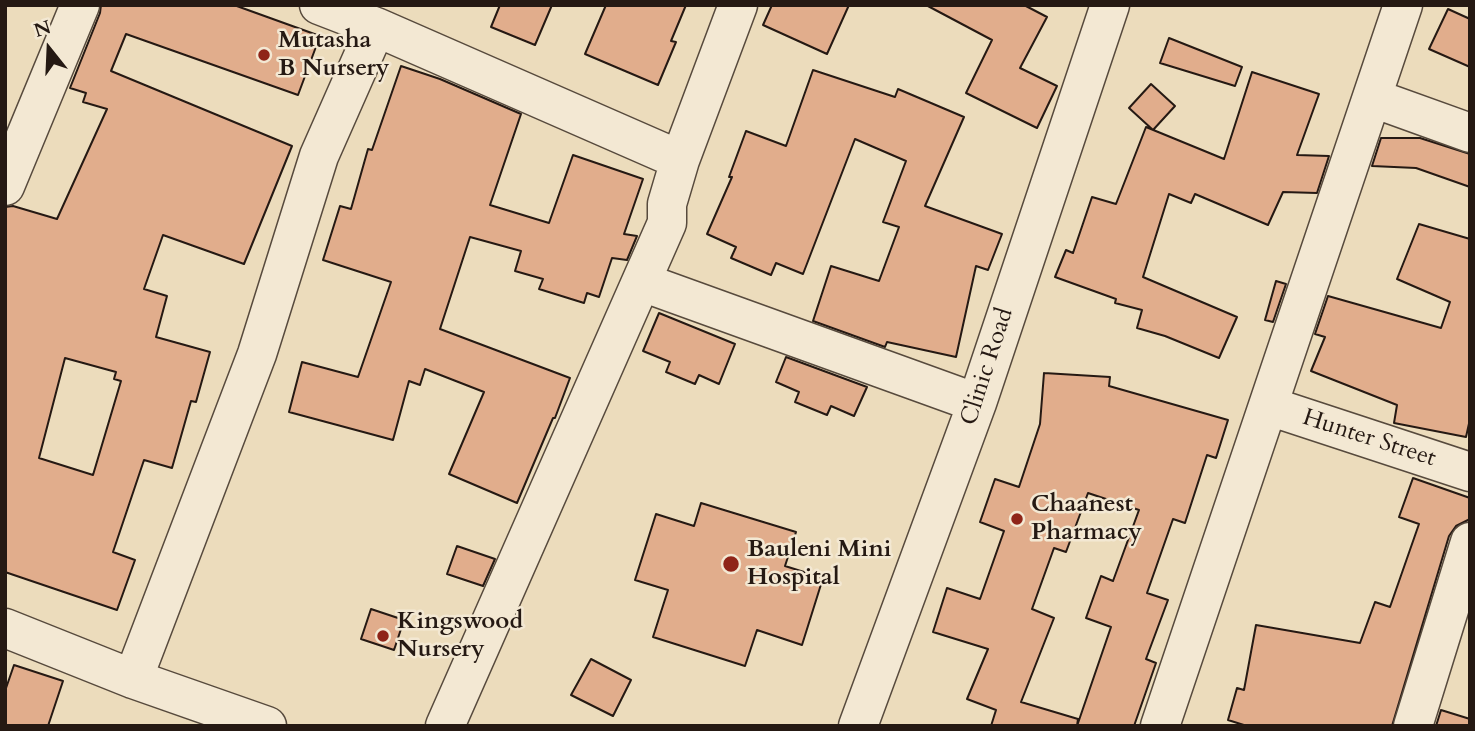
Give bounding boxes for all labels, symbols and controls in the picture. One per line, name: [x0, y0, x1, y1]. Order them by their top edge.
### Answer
north arrow: [14, 14, 84, 84]
text: N: [31, 14, 54, 44]
place label: Mutasha B Nursery: [278, 27, 389, 83]
marker: Mutasha B Nursery: [256, 47, 272, 63]
street label: Clinic Road: [955, 305, 1021, 429]
street label: Hunter Street: [1299, 404, 1439, 474]
place label: Chaanest Pharmacy: [1031, 491, 1142, 547]
marker: Chaanest Pharmacy: [1009, 511, 1025, 527]
place label: Bauleni Mini Hospital: [747, 536, 891, 592]
marker: Bauleni Mini Hospital: [721, 554, 741, 574]
place label: Kingswood Nursery: [397, 608, 523, 664]
marker: Kingswood Nursery: [375, 628, 391, 644]

